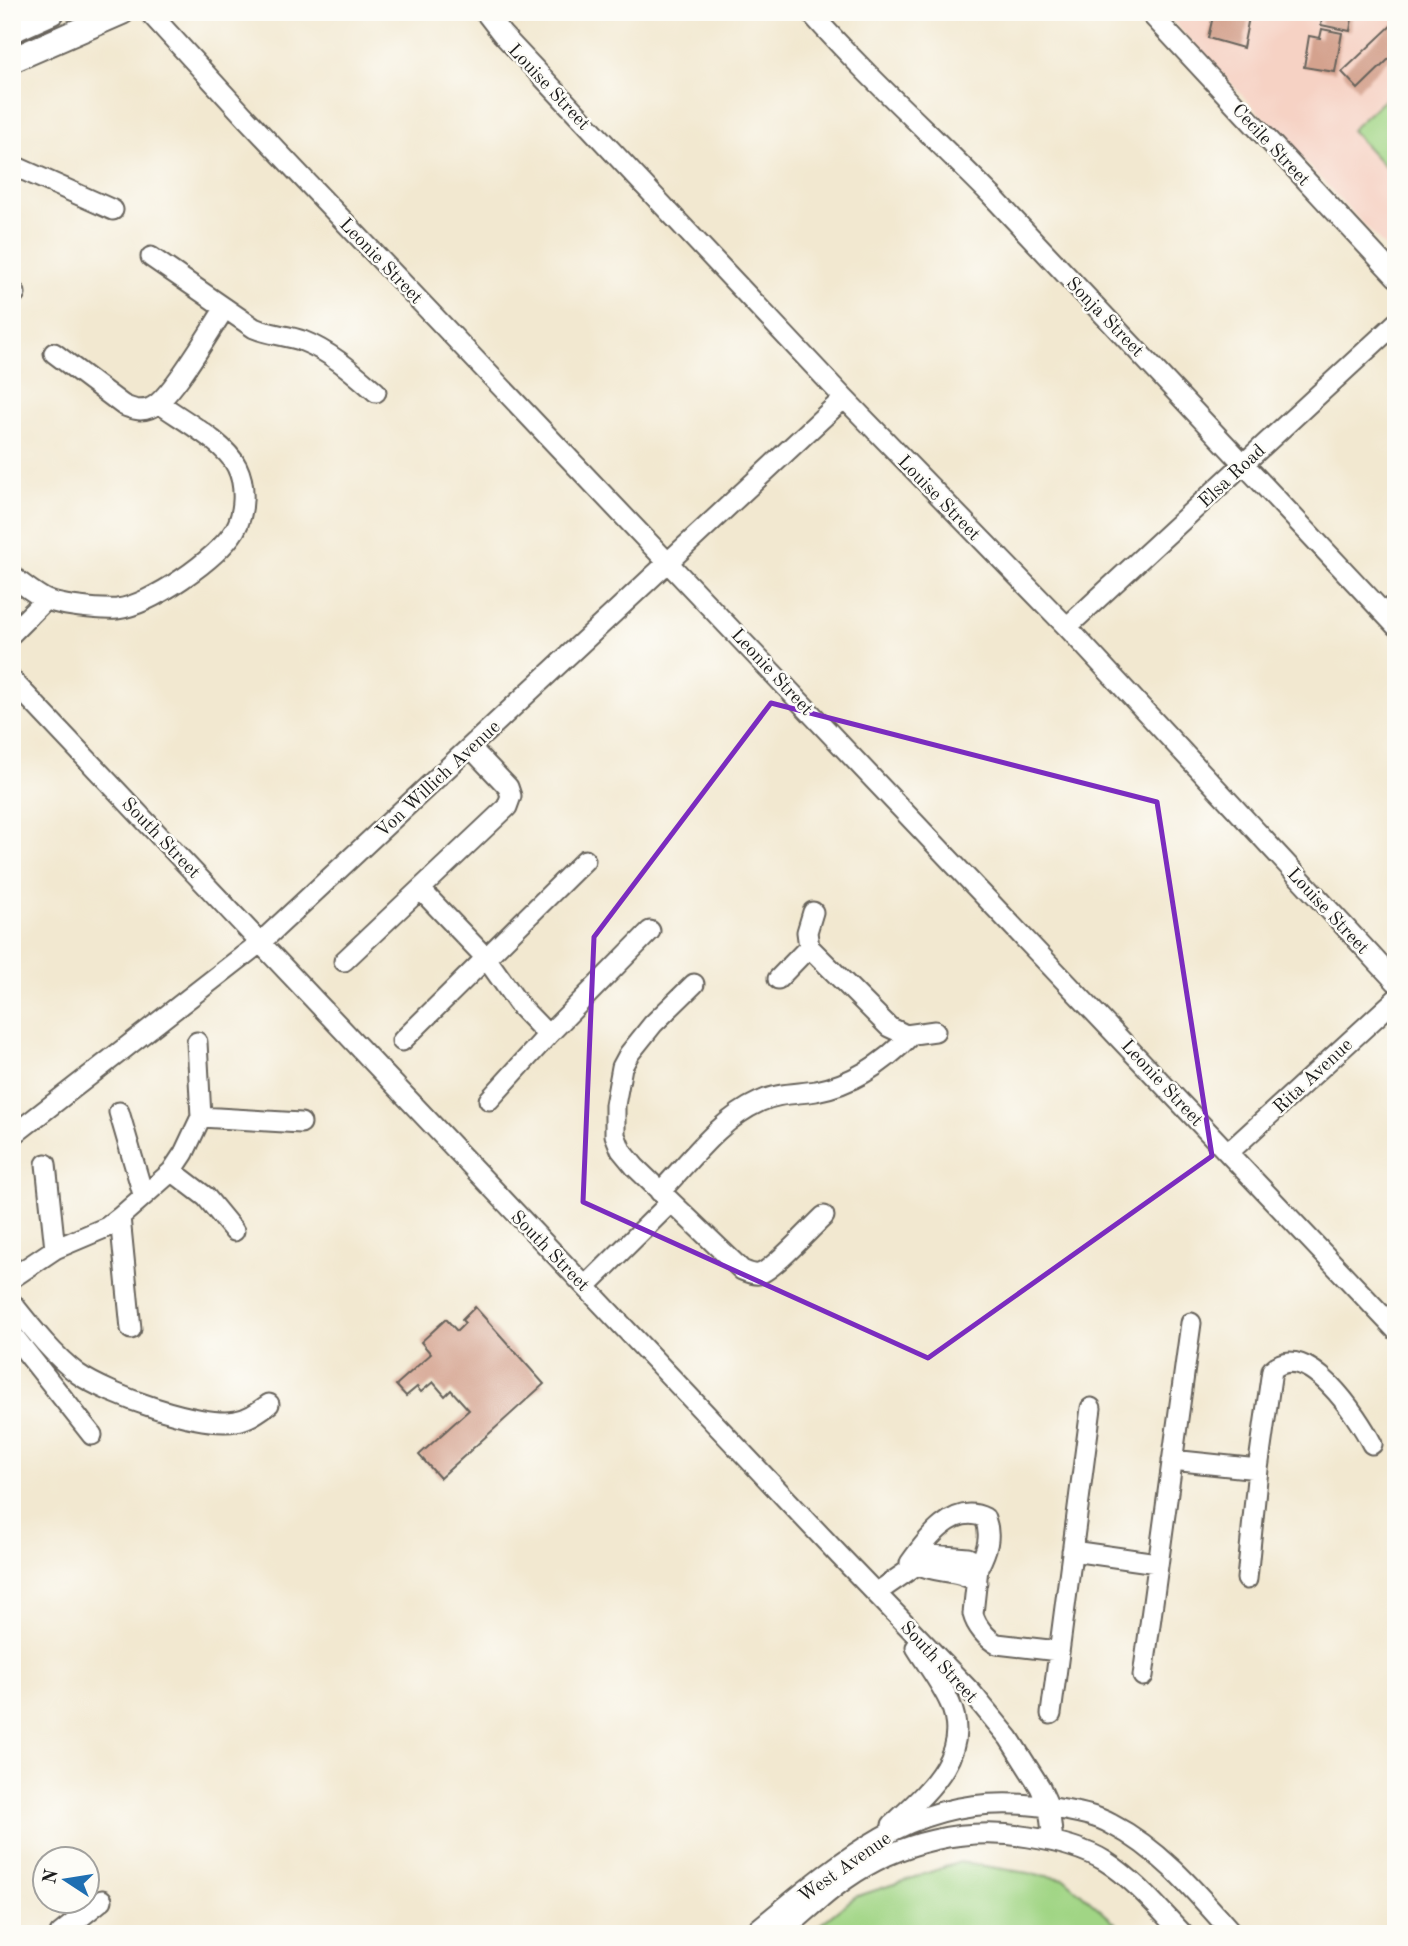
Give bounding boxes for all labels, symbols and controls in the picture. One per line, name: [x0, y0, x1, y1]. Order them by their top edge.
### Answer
street label: Louise Street: [504, 41, 593, 134]
street label: Cecile Street: [1228, 101, 1313, 190]
street label: Leonie Street: [335, 215, 425, 308]
street label: Sonja Street: [1062, 274, 1147, 361]
street label: Elsa Road: [1196, 441, 1270, 512]
street label: Louise Street: [893, 453, 983, 545]
street label: Leonie Street: [726, 626, 816, 720]
street label: Von Willich Avenue: [373, 718, 504, 842]
street label: South Street: [117, 795, 203, 883]
street label: Louise Street: [1283, 865, 1372, 958]
street label: Rita Avenue: [1270, 1036, 1357, 1118]
street label: Leonie Street: [1116, 1037, 1206, 1131]
street label: South Street: [506, 1208, 592, 1296]
street label: South Street: [896, 1618, 981, 1707]
street label: West Avenue: [796, 1829, 895, 1907]
north arrow: [32, 1844, 102, 1914]
text: N: [41, 1867, 63, 1886]

